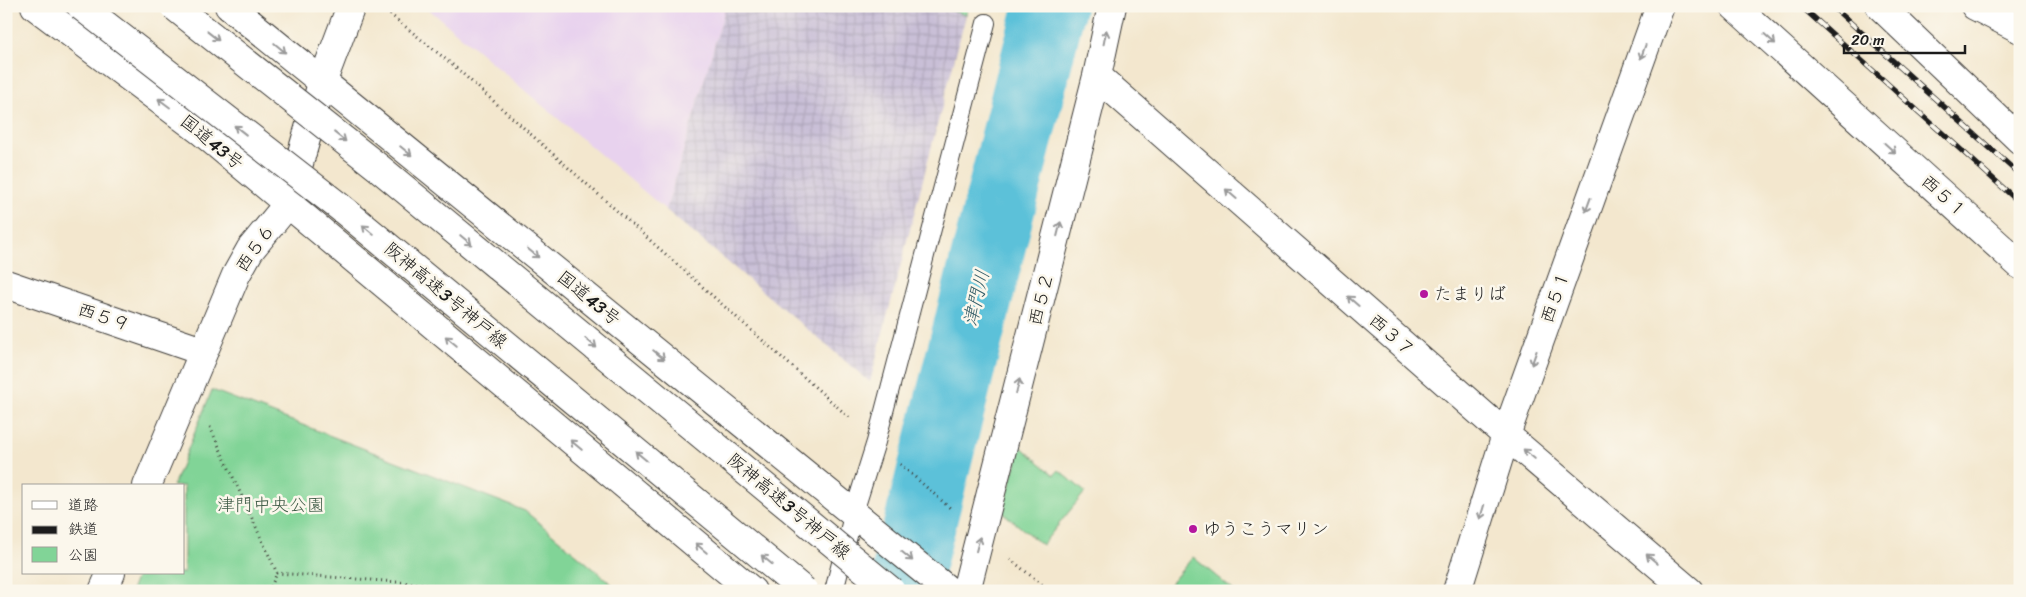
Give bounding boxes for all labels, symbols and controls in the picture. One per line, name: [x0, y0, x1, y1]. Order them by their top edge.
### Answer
scale bar: [1844, 22, 1965, 54]
text: 20 m: [1851, 27, 1885, 53]
one-way arrow: [1101, 29, 1111, 45]
one-way arrow: [206, 31, 219, 42]
one-way arrow: [1764, 33, 1776, 45]
one-way arrow: [274, 43, 287, 54]
one-way arrow: [1638, 44, 1647, 59]
one-way arrow: [157, 98, 171, 108]
street label: 国道43号: [173, 106, 251, 178]
one-way arrow: [234, 124, 247, 135]
one-way arrow: [333, 132, 347, 142]
one-way arrow: [1884, 142, 1897, 154]
one-way arrow: [400, 145, 413, 156]
street label: 西５１: [1913, 166, 1975, 226]
one-way arrow: [1225, 188, 1238, 199]
one-way arrow: [1583, 197, 1592, 212]
street label: 西５６: [226, 217, 284, 279]
one-way arrow: [1054, 221, 1064, 237]
one-way arrow: [361, 225, 374, 236]
street label: 阪神高速3号神戸線: [377, 233, 515, 357]
one-way arrow: [459, 234, 472, 245]
one-way arrow: [526, 247, 539, 258]
street label: 国道43号: [550, 262, 628, 334]
water label: 津門川: [953, 266, 999, 330]
street label: 西５１: [1531, 266, 1579, 328]
street label: 西５２: [1019, 269, 1063, 329]
place label: たまりば: [1434, 278, 1506, 310]
marker: たまりば: [1418, 288, 1430, 300]
street label: 西５９: [73, 293, 135, 341]
one-way arrow: [1347, 295, 1360, 306]
street label: 西３７: [1361, 305, 1423, 365]
one-way arrow: [445, 335, 458, 346]
one-way arrow: [585, 338, 598, 349]
one-way arrow: [653, 350, 666, 361]
one-way arrow: [1529, 350, 1538, 365]
one-way arrow: [1014, 379, 1024, 395]
one-way arrow: [570, 439, 583, 450]
street label: 阪神高速3号神戸線: [720, 444, 858, 568]
one-way arrow: [1522, 448, 1535, 459]
one-way arrow: [635, 451, 648, 462]
legend: [22, 484, 185, 574]
park label: 津門中央公園: [217, 489, 325, 521]
text: 道路: [68, 492, 98, 518]
one-way arrow: [1476, 504, 1486, 520]
place label: ゆうこうマリン: [1203, 513, 1329, 545]
text: 鉄道: [68, 516, 98, 542]
marker: ゆうこうマリン: [1187, 523, 1199, 535]
one-way arrow: [974, 536, 983, 552]
text: 公園: [68, 542, 98, 568]
one-way arrow: [694, 543, 707, 554]
one-way arrow: [900, 550, 913, 561]
one-way arrow: [760, 554, 773, 565]
one-way arrow: [1646, 554, 1659, 565]

